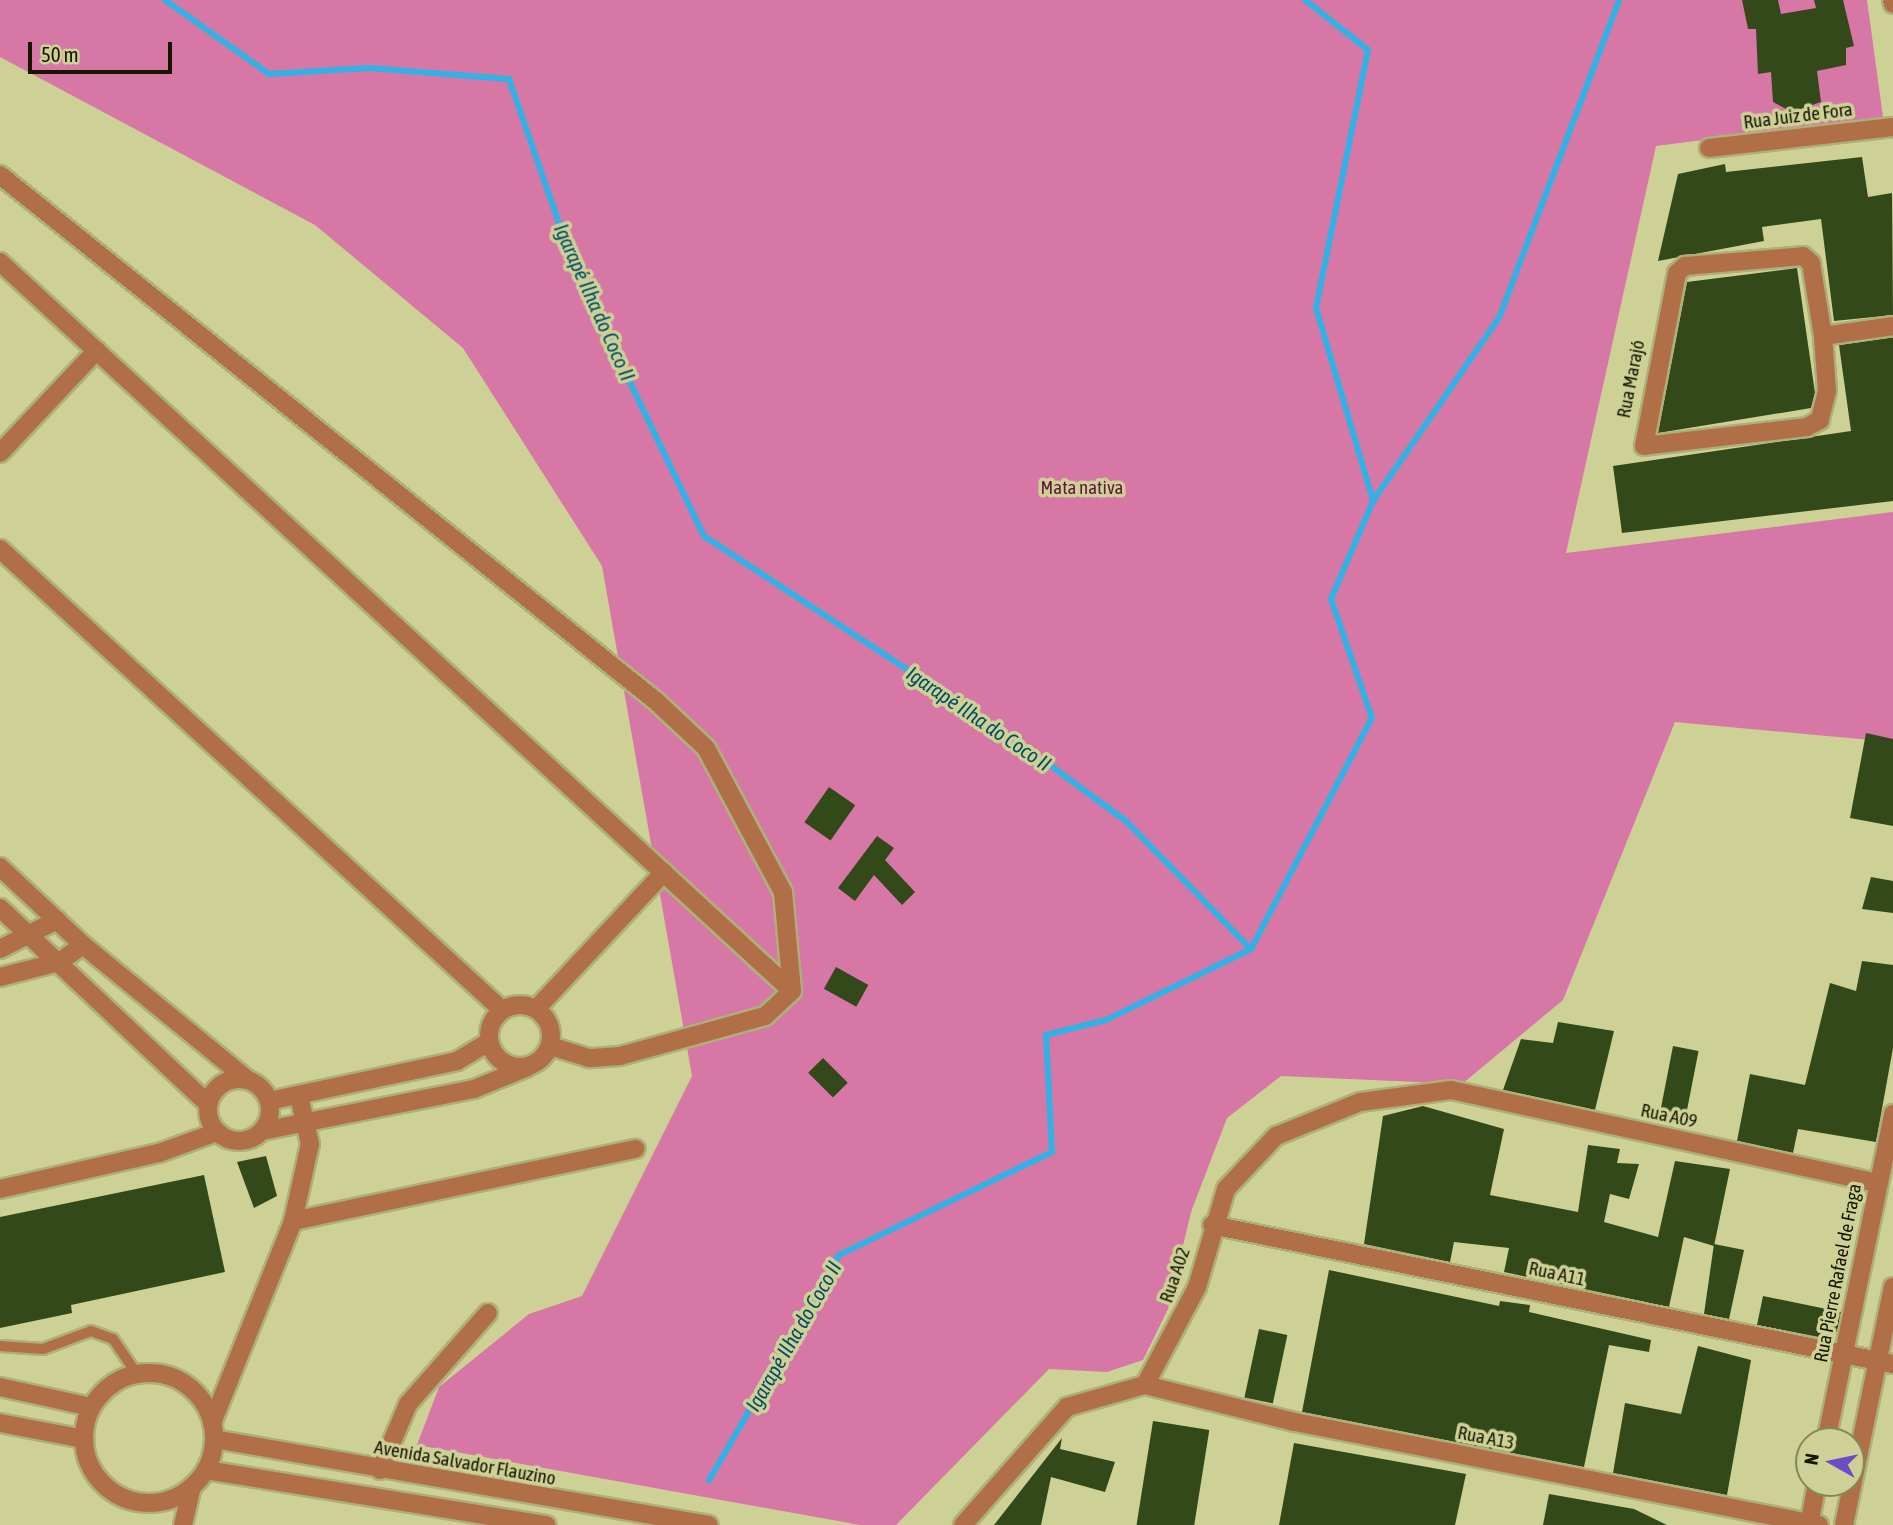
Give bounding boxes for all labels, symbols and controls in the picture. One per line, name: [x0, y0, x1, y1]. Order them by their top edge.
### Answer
scale bar: [32, 28, 175, 72]
text: 50 m: [41, 42, 79, 66]
street label: Rua Juiz de Fora: [1742, 98, 1854, 134]
water label: Igarapé Ilha do Coco II: [549, 220, 641, 384]
street label: Rua Marajó: [1612, 338, 1650, 420]
park label: Mata nativa: [1041, 477, 1123, 499]
water label: Igarapé Ilha do Coco II: [902, 660, 1056, 776]
street label: Rua A09: [1639, 1099, 1699, 1133]
street label: Rua Pierre Rafael de Fraga: [1810, 1182, 1866, 1364]
street label: Rua A02: [1155, 1244, 1195, 1306]
water label: Igarapé Ilha do Coco II: [740, 1256, 846, 1416]
street label: Rua A11: [1527, 1257, 1587, 1291]
street label: Rua A13: [1456, 1421, 1516, 1455]
north arrow: [1795, 1427, 1865, 1497]
street label: Avenida Salvador Flauzino: [372, 1436, 558, 1490]
text: N: [1799, 1452, 1823, 1466]

